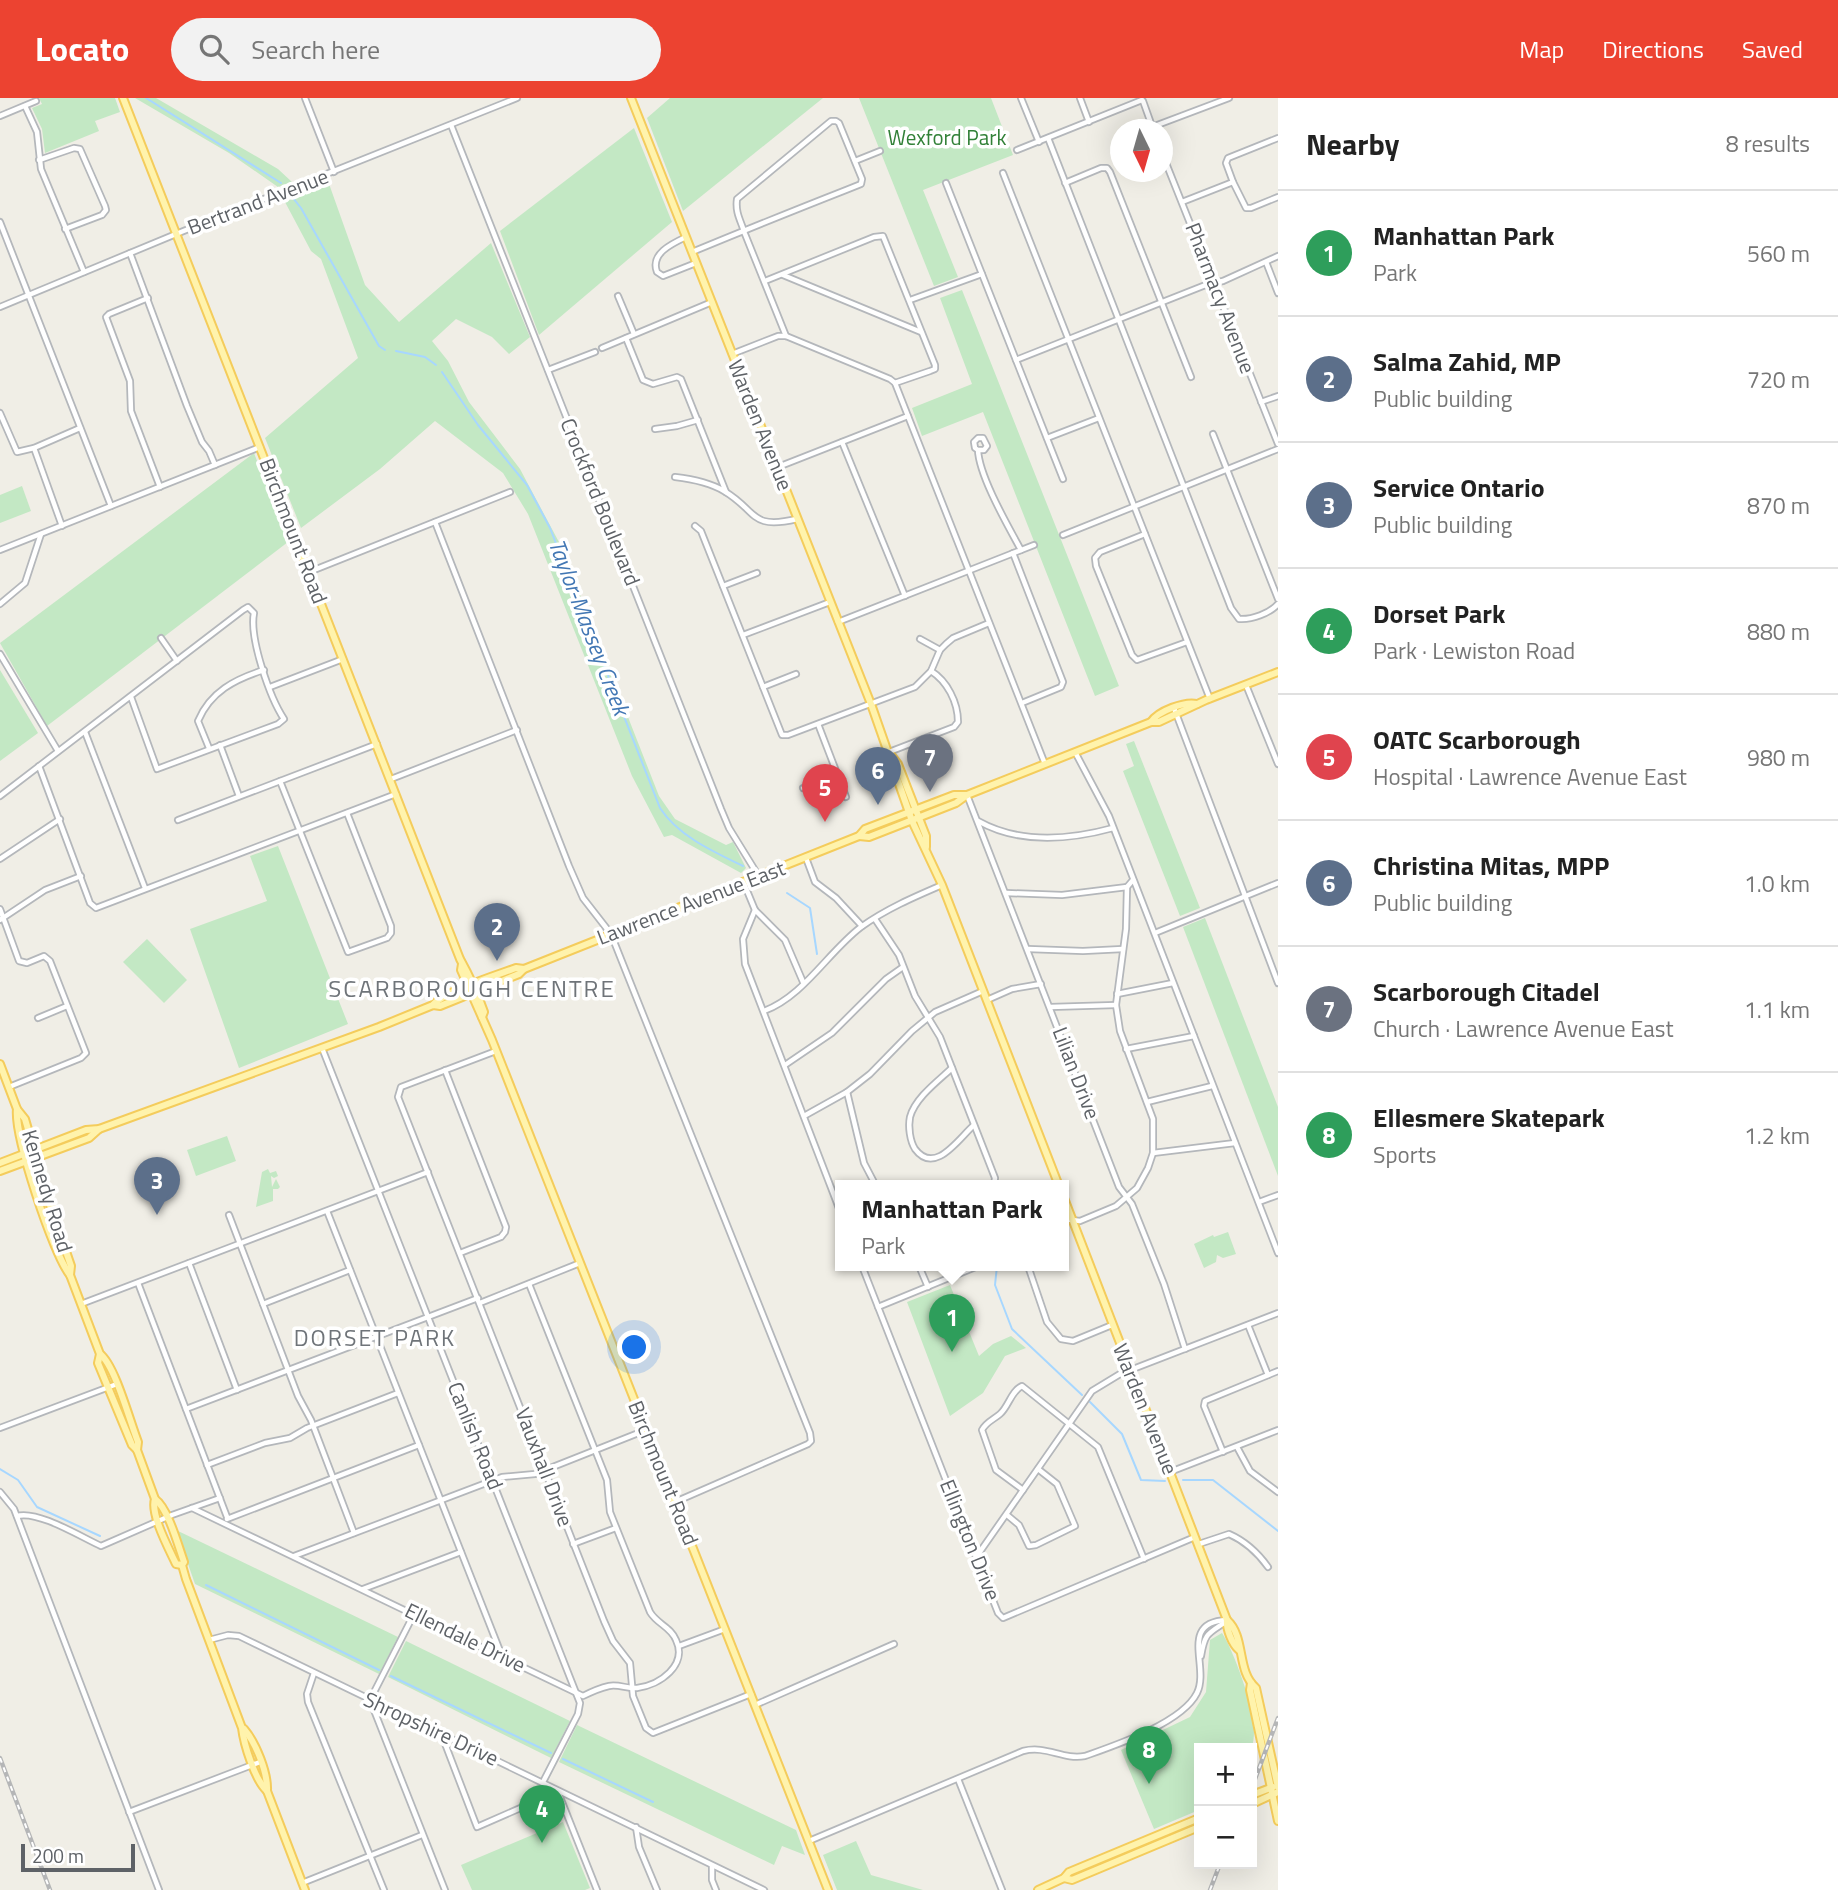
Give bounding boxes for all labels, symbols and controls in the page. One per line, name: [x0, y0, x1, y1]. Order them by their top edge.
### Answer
search box: [171, 18, 661, 81]
text: Locato: [35, 24, 129, 74]
icon: search: [195, 30, 233, 68]
text: Search here: [251, 30, 380, 69]
text: Map: [1519, 31, 1564, 67]
text: Directions: [1602, 31, 1704, 67]
text: Saved: [1742, 31, 1803, 67]
north arrow: [1110, 119, 1173, 182]
park label: Wexford Park: [888, 121, 1006, 153]
text: Nearby: [1306, 121, 1399, 167]
text: 8 results: [1726, 126, 1810, 161]
street label: Bertrand Avenue: [183, 159, 333, 243]
text: Manhattan Park: [1373, 216, 1554, 255]
street label: Pharmacy Avenue: [1177, 218, 1264, 378]
text: 1: [1323, 236, 1335, 271]
text: 560 m: [1747, 236, 1810, 271]
text: Park: [1373, 255, 1417, 290]
text: Salma Zahid, MP: [1373, 342, 1561, 381]
street label: Warden Avenue: [720, 354, 802, 495]
text: 2: [1323, 362, 1335, 397]
text: 720 m: [1747, 362, 1810, 397]
text: Public building: [1373, 381, 1512, 416]
street label: Crockford Boulevard: [553, 413, 649, 590]
street label: Birchmount Road: [251, 453, 336, 608]
text: Service Ontario: [1373, 468, 1545, 507]
text: 3: [1323, 488, 1335, 523]
text: 870 m: [1747, 488, 1810, 523]
text: Public building: [1373, 507, 1512, 542]
water label: Taylor-Massey Creek: [540, 534, 640, 723]
text: Dorset Park: [1373, 594, 1505, 633]
text: 4: [1323, 614, 1335, 649]
text: 880 m: [1747, 614, 1810, 649]
text: Park · Lewiston Road: [1373, 633, 1575, 668]
text: OATC Scarborough: [1373, 720, 1581, 759]
pin: 7: [907, 734, 953, 792]
text: 5: [1323, 740, 1335, 775]
text: 980 m: [1747, 740, 1810, 775]
pin: 6: [855, 747, 901, 805]
text: Hospital · Lawrence Avenue East: [1373, 759, 1687, 794]
pin: 5: [802, 764, 848, 822]
text: Christina Mitas, MPP: [1373, 846, 1609, 885]
street label: Lawrence Avenue East: [592, 851, 790, 953]
text: 6: [1323, 866, 1335, 901]
text: 1.0 km: [1744, 866, 1810, 901]
text: Public building: [1373, 885, 1512, 920]
pin: 2: [474, 903, 520, 961]
district label: SCARBOROUGH CENTRE: [328, 970, 616, 1006]
text: Scarborough Citadel: [1373, 972, 1600, 1011]
text: 7: [1323, 992, 1335, 1027]
text: 1.1 km: [1744, 992, 1810, 1027]
text: Church · Lawrence Avenue East: [1373, 1011, 1674, 1046]
street label: Lilian Drive: [1045, 1022, 1109, 1123]
text: Ellesmere Skatepark: [1373, 1098, 1605, 1137]
text: 8: [1323, 1118, 1335, 1153]
text: 1.2 km: [1744, 1118, 1810, 1153]
street label: Kennedy Road: [14, 1125, 82, 1256]
text: Sports: [1373, 1137, 1436, 1172]
pin: 3: [134, 1157, 180, 1215]
popup: [835, 1180, 1069, 1271]
text: Manhattan Park: [861, 1189, 1043, 1228]
text: Park: [861, 1228, 905, 1263]
pin: 1: [929, 1294, 975, 1352]
district label: DORSET PARK: [294, 1320, 456, 1355]
your location: [617, 1330, 651, 1364]
street label: Warden Avenue: [1105, 1338, 1187, 1479]
street label: Canlish Road: [440, 1377, 512, 1494]
street label: Birchmount Road: [620, 1395, 708, 1550]
street label: Vauxhall Drive: [508, 1403, 582, 1531]
street label: Ellington Drive: [932, 1474, 1010, 1605]
street label: Ellendale Drive: [400, 1594, 531, 1680]
street label: Shropshire Drive: [359, 1683, 504, 1773]
pin: 8: [1126, 1726, 1172, 1784]
map controls: [1194, 1743, 1257, 1869]
button: +: [1194, 1743, 1257, 1806]
pin: 4: [519, 1785, 565, 1843]
button: −: [1194, 1806, 1257, 1869]
scale bar: [21, 1841, 135, 1873]
text: 200 m: [32, 1841, 84, 1870]

